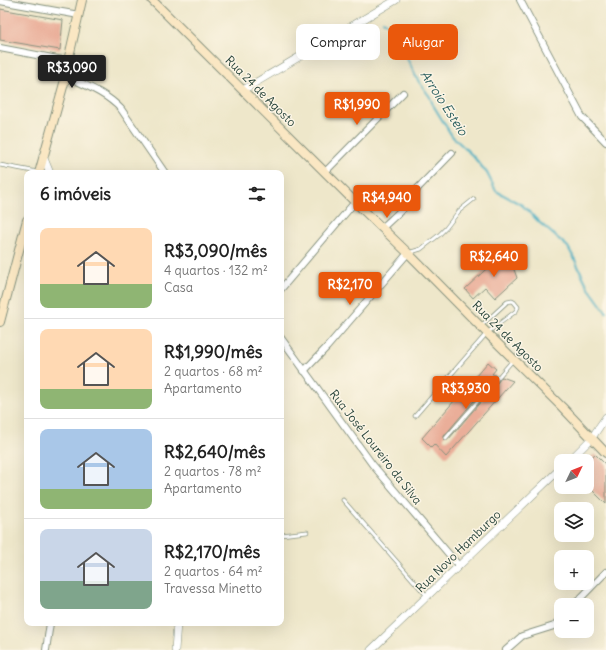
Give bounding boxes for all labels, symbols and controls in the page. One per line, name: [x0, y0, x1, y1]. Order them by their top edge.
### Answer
chip: Comprar: [296, 24, 380, 60]
chip: Alugar: [388, 24, 458, 60]
street label: Rua 24 de Agosto: [222, 52, 300, 130]
pin: R$3,090: [35, 55, 109, 89]
text: R$3,090: [47, 59, 97, 76]
water label: Arroio Esteio: [417, 67, 472, 139]
pin: R$1,990: [320, 92, 394, 126]
text: R$1,990: [334, 96, 380, 113]
text: 6 imóveis: [40, 183, 111, 205]
icon: filters: [246, 183, 268, 205]
pin: R$4,940: [350, 185, 424, 219]
text: R$4,940: [362, 189, 412, 206]
text: R$3,090/mês: [164, 240, 267, 262]
icon: home: [72, 244, 120, 292]
pin: R$2,640: [457, 244, 531, 278]
text: R$2,640: [470, 248, 518, 265]
text: 4 quartos · 132 m²: [164, 262, 268, 279]
pin: R$2,170: [313, 272, 387, 306]
text: R$2,170: [328, 276, 372, 293]
text: Casa: [164, 279, 193, 296]
street label: Rua 24 de Agosto: [469, 297, 547, 375]
text: R$1,990/mês: [164, 341, 263, 363]
icon: home: [72, 345, 120, 393]
text: 2 quartos · 68 m²: [164, 363, 263, 380]
pin: R$3,930: [429, 376, 503, 410]
text: Apartamento: [164, 380, 242, 397]
text: R$3,930: [442, 380, 491, 397]
street label: Rua José Loureiro da Silva: [327, 387, 426, 507]
text: R$2,640/mês: [164, 441, 266, 463]
icon: home: [72, 445, 120, 493]
north arrow: [554, 454, 594, 494]
map controls: [554, 454, 594, 638]
text: 2 quartos · 78 m²: [164, 463, 262, 480]
text: Apartamento: [164, 480, 242, 497]
button: layers: [554, 502, 594, 542]
street label: Rua Novo Hamburgo: [412, 506, 504, 595]
text: R$2,170/mês: [164, 541, 260, 563]
icon: home: [72, 545, 120, 593]
button: +: [554, 550, 594, 590]
text: 2 quartos · 64 m²: [164, 563, 263, 580]
text: Travessa Minetto: [164, 580, 262, 597]
button: −: [554, 598, 594, 638]

